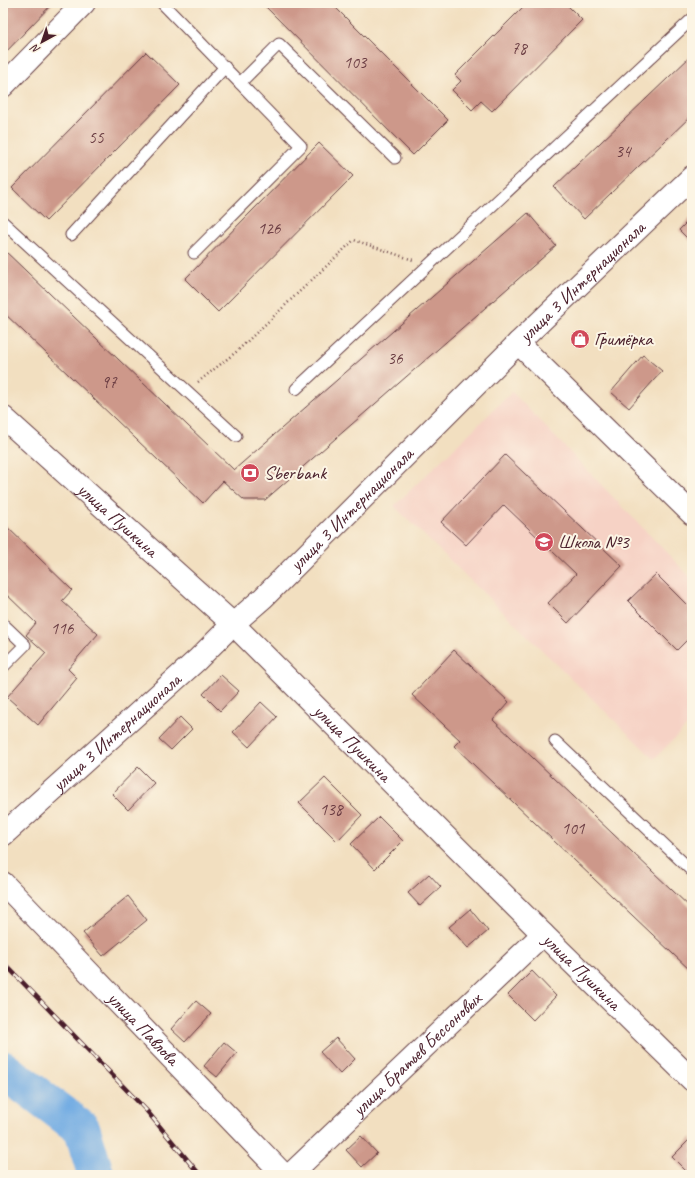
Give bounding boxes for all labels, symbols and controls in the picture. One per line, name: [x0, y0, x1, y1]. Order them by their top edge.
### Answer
north arrow: [22, 22, 62, 62]
house number: 78: [511, 38, 529, 59]
text: N: [27, 41, 43, 57]
house number: 103: [344, 52, 368, 73]
house number: 55: [88, 127, 105, 148]
house number: 34: [615, 141, 633, 162]
street label: улица 3 Интернационала: [513, 215, 652, 348]
house number: 126: [258, 218, 282, 239]
place label: Гримёрка: [594, 327, 654, 351]
shop icon: Гримёрка: [569, 328, 591, 350]
house number: 36: [387, 348, 404, 369]
house number: 97: [101, 372, 118, 393]
street label: улица 3 Интернационала: [284, 441, 420, 577]
place label: Sberbank: [264, 461, 327, 485]
bank icon: Sberbank: [239, 462, 261, 484]
street label: улица Пушкина: [71, 477, 164, 564]
place label: Школа №3: [558, 530, 630, 554]
school or university icon: Школа №3: [533, 531, 555, 553]
house number: 116: [51, 618, 75, 639]
street label: улица 3 Интернационала: [46, 667, 188, 797]
street label: улица Пушкина: [308, 699, 398, 789]
house number: 138: [320, 799, 345, 820]
house number: 101: [562, 818, 586, 839]
street label: улица Пушкина: [537, 928, 627, 1017]
street label: улица Павлова: [101, 986, 186, 1072]
street label: улица Братьев Бессоновых: [346, 986, 487, 1122]

